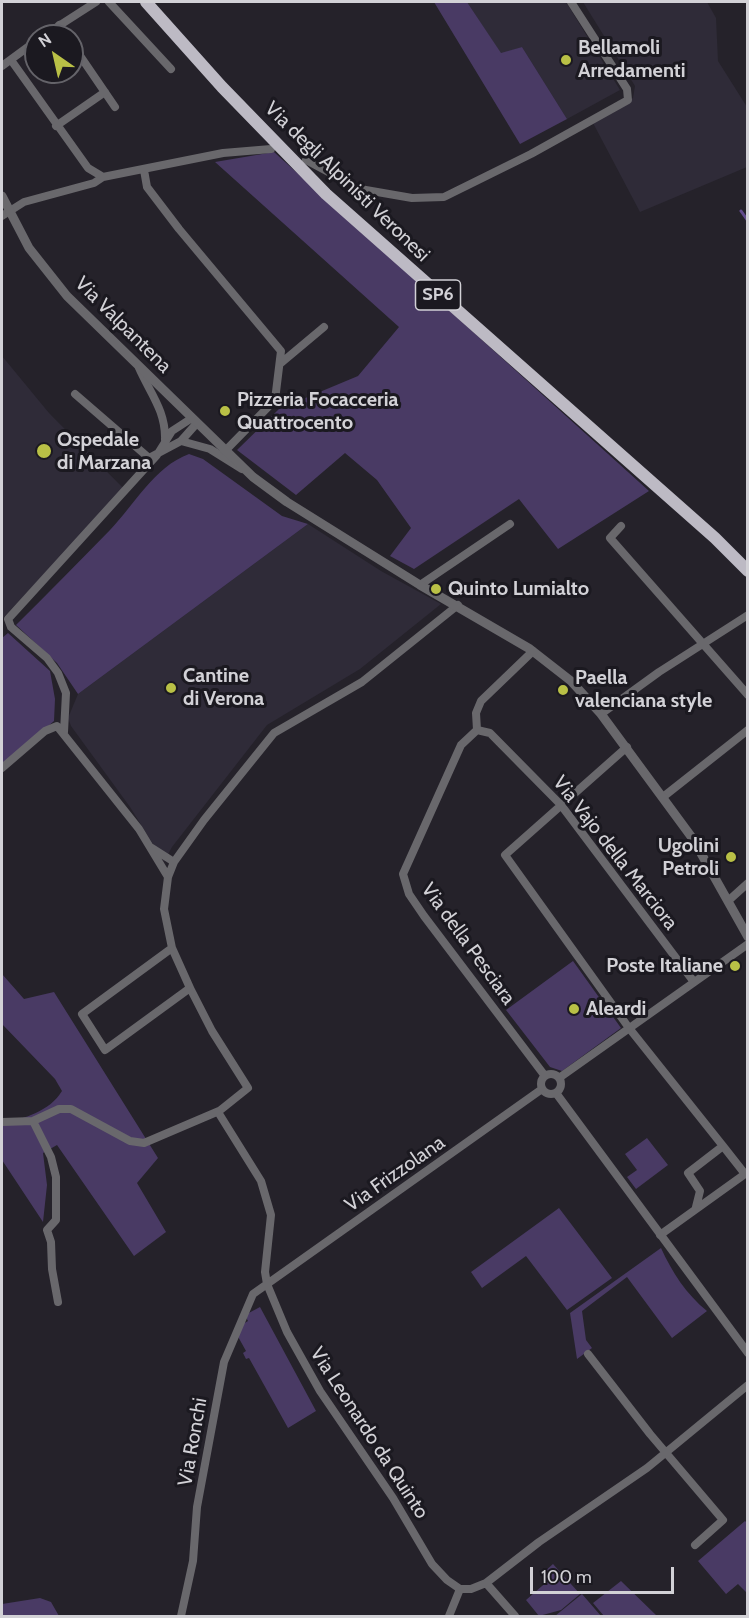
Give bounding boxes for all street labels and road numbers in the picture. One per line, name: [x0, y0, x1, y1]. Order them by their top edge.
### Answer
street label: Via degli Alpinisti Veronesi: [260, 97, 434, 267]
street label: Via Valpantena: [70, 272, 176, 378]
road number: SP6: [416, 280, 460, 310]
street label: Via Vajo della Marciora: [547, 771, 683, 935]
street label: Via della Pesciara: [416, 878, 520, 1010]
street label: Via Frizzolana: [340, 1131, 450, 1217]
street label: Via Leonardo da Quinto: [305, 1343, 433, 1523]
street label: Via Ronchi: [173, 1396, 213, 1488]

